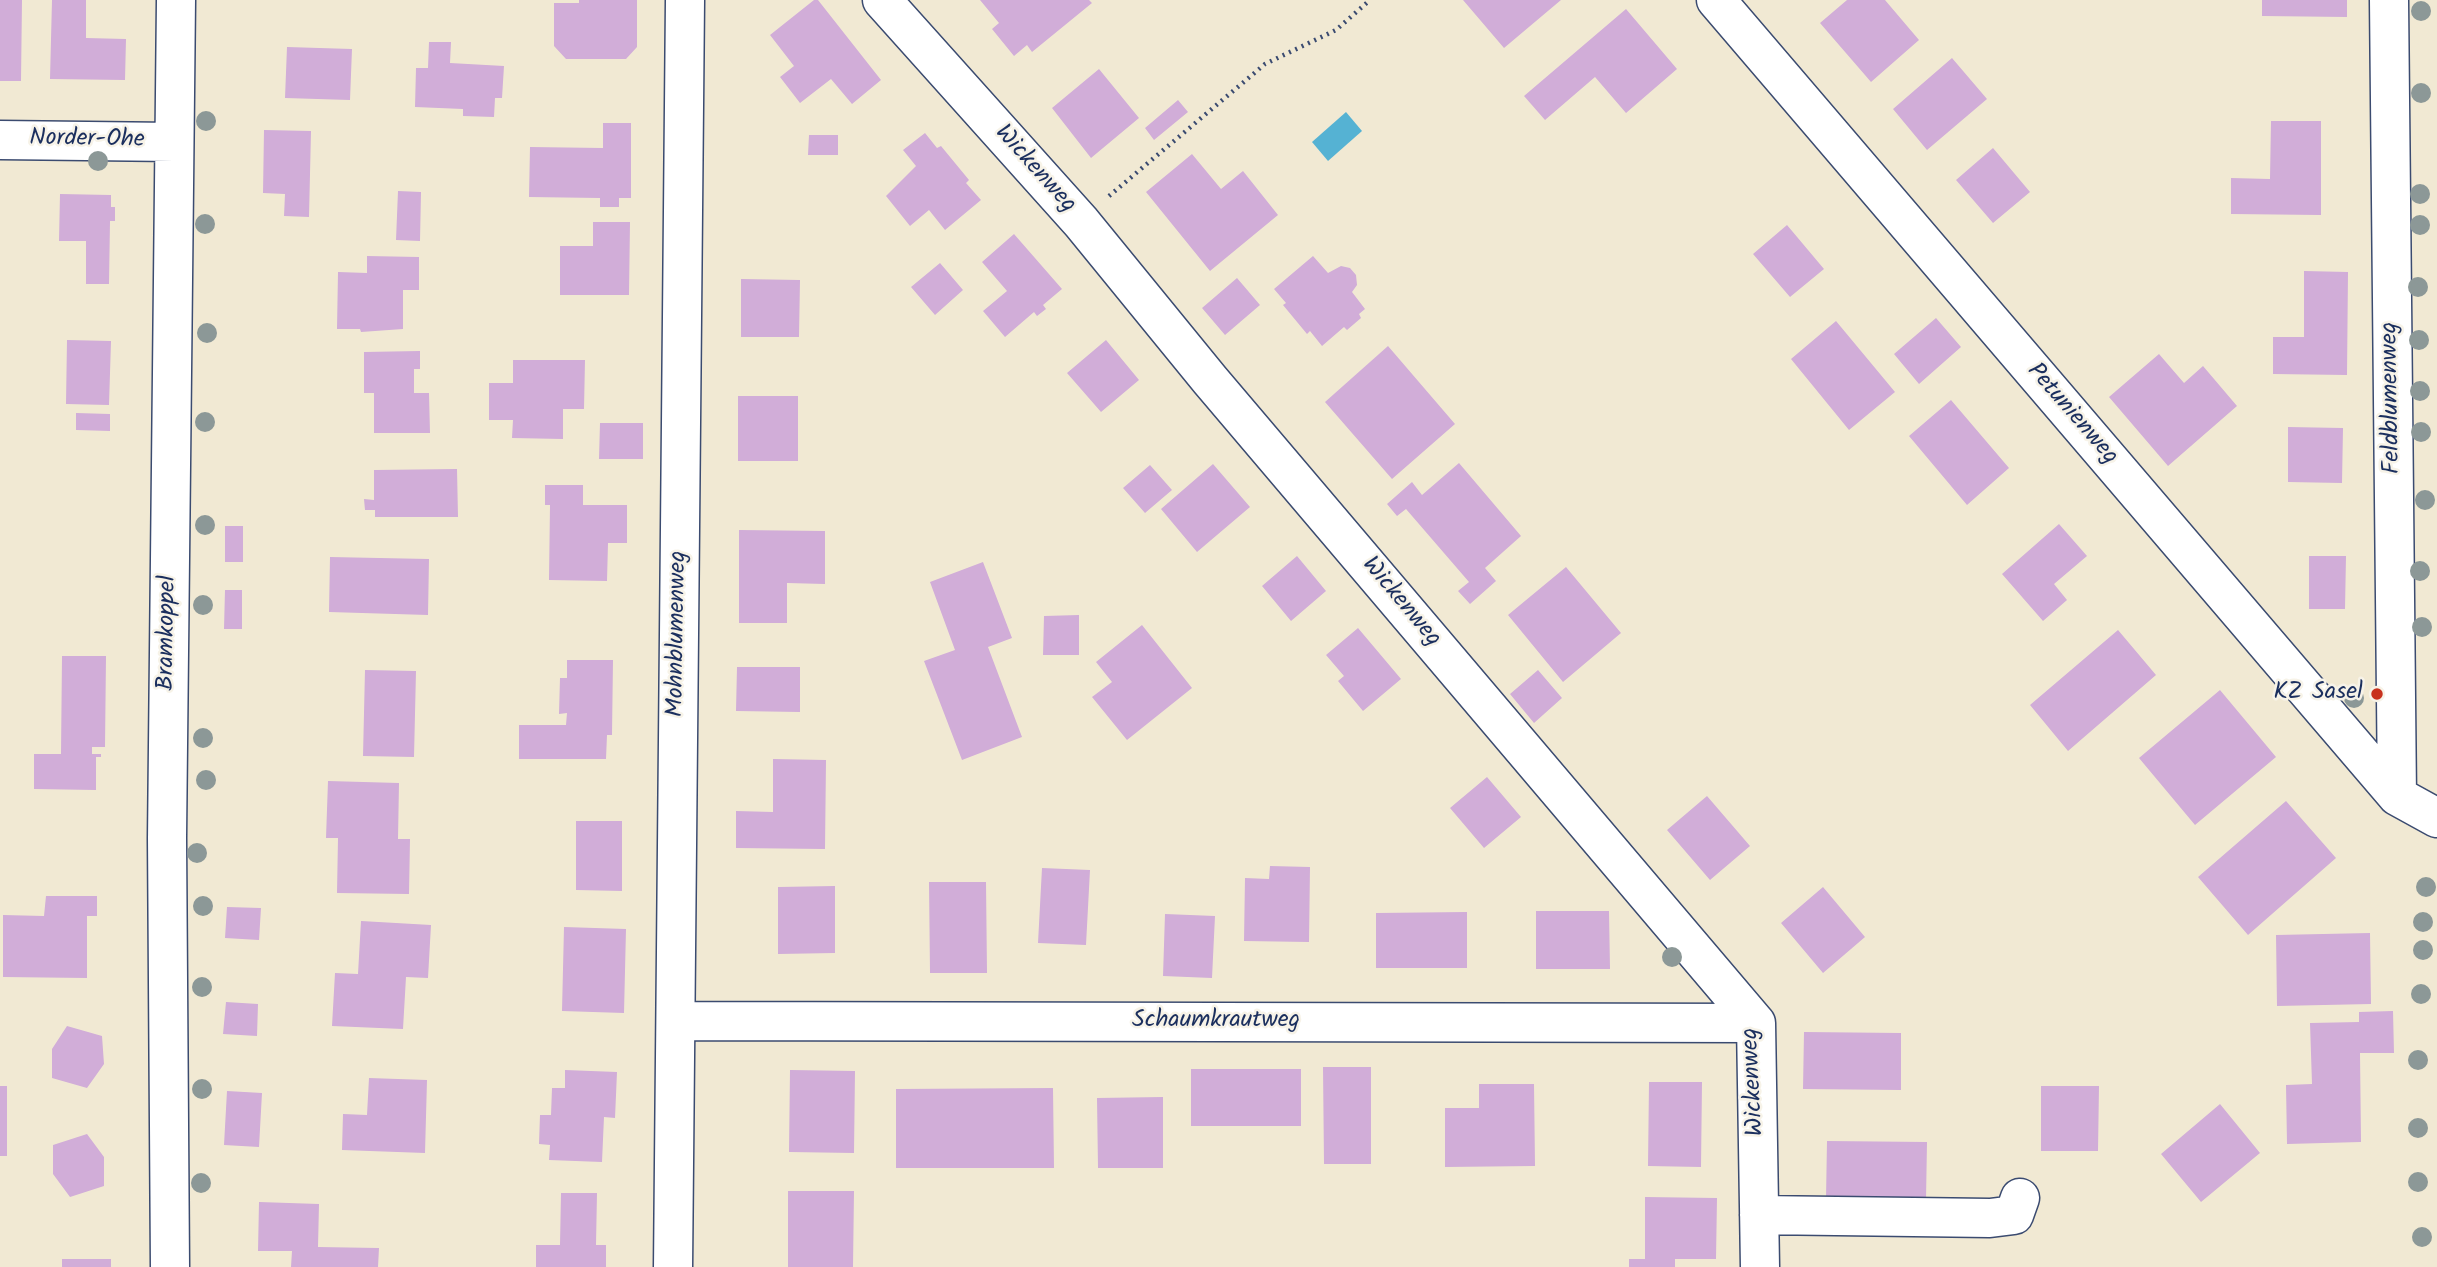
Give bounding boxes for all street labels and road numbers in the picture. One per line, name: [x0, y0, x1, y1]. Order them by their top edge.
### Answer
street label: Wickenweg: [987, 120, 1081, 220]
street label: Norder-Ohe: [29, 126, 145, 156]
street label: Feldblumenweg: [2377, 322, 2409, 474]
street label: Petunienweg: [2019, 358, 2123, 472]
street label: Mohnblumenweg: [663, 550, 695, 718]
street label: Wickenweg: [1354, 552, 1446, 654]
street label: Bramkoppel: [154, 575, 184, 691]
street label: Schaumkrautweg: [1132, 1008, 1300, 1036]
street label: Wickenweg: [1738, 1027, 1772, 1137]

